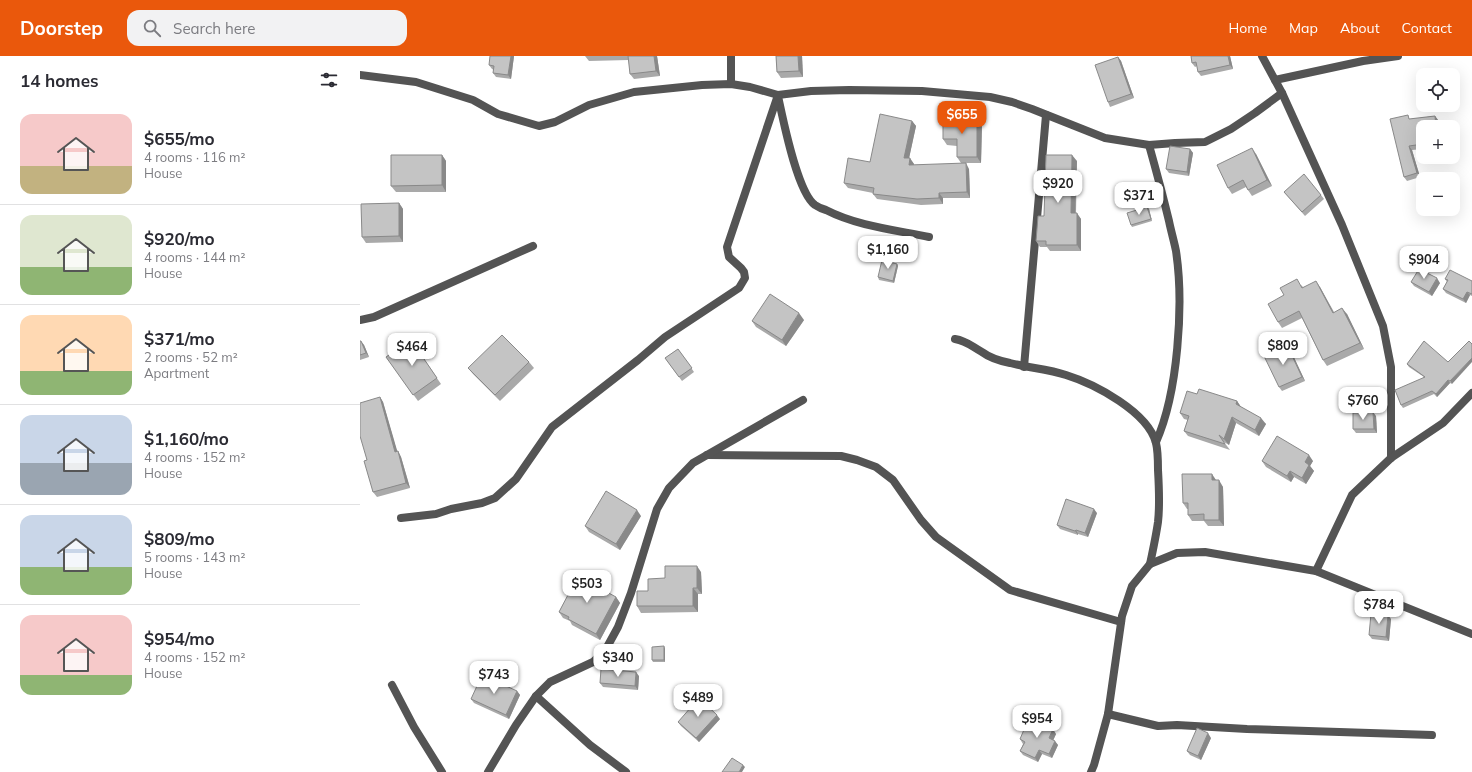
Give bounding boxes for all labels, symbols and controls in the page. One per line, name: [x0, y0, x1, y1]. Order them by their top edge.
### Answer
search box: [127, 10, 407, 46]
text: Doorstep: [20, 16, 103, 40]
icon: search: [141, 17, 163, 39]
text: Search here: [173, 19, 256, 38]
text: Home: [1228, 19, 1267, 37]
text: Map: [1289, 19, 1318, 37]
text: About: [1340, 19, 1380, 37]
text: Contact: [1402, 19, 1452, 37]
map controls: [1416, 68, 1460, 216]
button: locate: [1416, 68, 1460, 112]
icon: filters: [318, 69, 340, 91]
text: 14 homes: [20, 70, 99, 91]
pin: $655: [938, 101, 986, 135]
text: $655: [946, 106, 978, 122]
button: +: [1416, 120, 1460, 164]
text: $655/mo: [144, 128, 215, 149]
icon: home: [52, 130, 100, 178]
text: 4 rooms · 116 m²: [144, 149, 245, 165]
text: House: [144, 165, 182, 181]
pin: $920: [1034, 170, 1082, 204]
button: −: [1416, 172, 1460, 216]
text: $920: [1042, 175, 1074, 191]
pin: $371: [1115, 182, 1163, 216]
text: $371: [1123, 187, 1155, 203]
text: $920/mo: [144, 228, 215, 249]
icon: home: [52, 231, 100, 279]
pin: $1,160: [855, 236, 921, 270]
text: $1,160: [867, 241, 909, 257]
pin: $904: [1400, 246, 1448, 280]
text: 4 rooms · 144 m²: [144, 249, 245, 265]
text: $904: [1408, 251, 1440, 267]
text: House: [144, 265, 182, 281]
text: $371/mo: [144, 328, 215, 349]
icon: home: [52, 331, 100, 379]
pin: $809: [1259, 332, 1307, 366]
pin: $464: [388, 333, 436, 367]
text: $809: [1267, 337, 1299, 353]
text: $464: [396, 338, 428, 354]
text: 2 rooms · 52 m²: [144, 349, 238, 365]
text: Apartment: [144, 365, 209, 381]
pin: $760: [1339, 387, 1387, 421]
text: $760: [1347, 392, 1379, 408]
text: $1,160/mo: [144, 428, 229, 449]
icon: home: [52, 431, 100, 479]
text: 4 rooms · 152 m²: [144, 449, 245, 465]
text: House: [144, 465, 182, 481]
text: $809/mo: [144, 528, 215, 549]
icon: home: [52, 531, 100, 579]
text: 5 rooms · 143 m²: [144, 549, 245, 565]
text: House: [144, 565, 182, 581]
pin: $503: [563, 570, 611, 604]
text: $503: [571, 575, 603, 591]
pin: $784: [1355, 591, 1403, 625]
text: $784: [1363, 596, 1395, 612]
text: $954/mo: [144, 628, 215, 649]
icon: home: [52, 631, 100, 679]
pin: $340: [594, 644, 642, 678]
text: 4 rooms · 152 m²: [144, 649, 245, 665]
text: $340: [602, 649, 634, 665]
pin: $743: [470, 661, 518, 695]
text: House: [144, 665, 182, 681]
text: $743: [478, 666, 510, 682]
pin: $489: [674, 684, 722, 718]
text: $489: [682, 689, 714, 705]
pin: $954: [1013, 705, 1061, 739]
text: $954: [1021, 710, 1053, 726]

